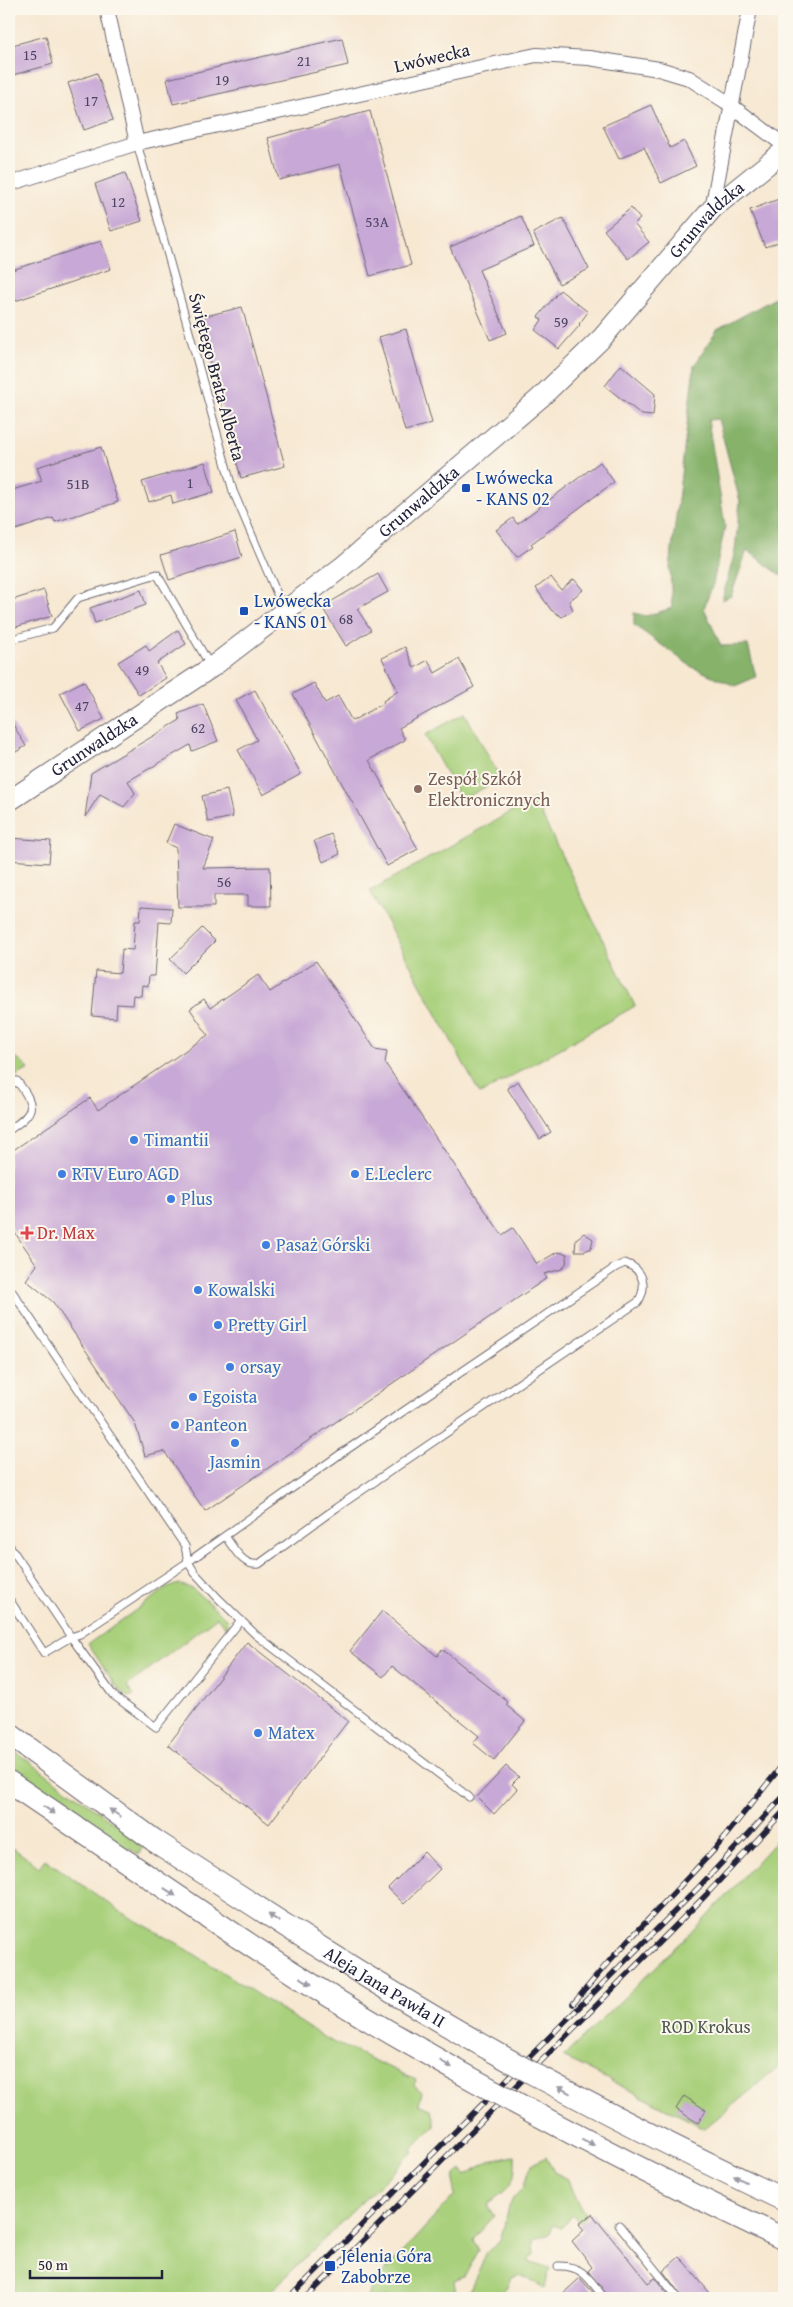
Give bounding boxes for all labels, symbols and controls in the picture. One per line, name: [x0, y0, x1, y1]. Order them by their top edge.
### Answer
street label: Lwówecka: [391, 36, 473, 79]
house number: 15: [23, 44, 37, 65]
house number: 21: [297, 50, 311, 71]
house number: 19: [215, 69, 229, 90]
house number: 17: [84, 90, 98, 111]
street label: Grunwaldzka: [662, 174, 750, 264]
house number: 12: [111, 191, 125, 212]
house number: 53A: [365, 211, 389, 232]
street label: Świętego Brata Alberta: [182, 290, 253, 464]
house number: 59: [554, 311, 568, 332]
street label: Grunwaldzka: [372, 458, 465, 544]
place label: Lwówecka - KANS 02: [476, 464, 553, 512]
house number: 1: [186, 472, 194, 493]
house number: 51B: [67, 473, 89, 494]
marker: Lwówecka - KANS 02: [460, 482, 472, 494]
place label: Lwówecka - KANS 01: [254, 587, 331, 635]
marker: Lwówecka - KANS 01: [238, 605, 250, 617]
house number: 68: [339, 608, 353, 629]
house number: 49: [135, 659, 149, 680]
house number: 47: [75, 695, 89, 716]
street label: Grunwaldzka: [45, 706, 143, 783]
house number: 62: [191, 717, 205, 738]
place label: Zespół Szkół Elektronicznych: [428, 765, 550, 813]
marker: Zespół Szkół Elektronicznych: [412, 783, 424, 795]
house number: 56: [217, 871, 231, 892]
place label: Timantii: [144, 1126, 209, 1153]
marker: Timantii: [128, 1134, 140, 1146]
place label: RTV Euro AGD: [72, 1160, 179, 1187]
place label: E.Leclerc: [365, 1160, 432, 1187]
marker: RTV Euro AGD: [56, 1168, 68, 1180]
marker: E.Leclerc: [349, 1168, 361, 1180]
place label: Plus: [181, 1185, 213, 1212]
marker: Plus: [165, 1193, 177, 1205]
place label: Dr. Max: [37, 1219, 96, 1246]
marker: Dr. Max: [21, 1227, 33, 1239]
place label: Pasaż Górski: [276, 1231, 370, 1258]
marker: Pasaż Górski: [260, 1239, 272, 1251]
place label: Kowalski: [208, 1276, 275, 1303]
marker: Kowalski: [192, 1284, 204, 1296]
place label: Pretty Girl: [228, 1311, 307, 1338]
marker: Pretty Girl: [212, 1319, 224, 1331]
place label: orsay: [240, 1353, 281, 1380]
marker: orsay: [224, 1361, 236, 1373]
place label: Egoista: [203, 1383, 258, 1410]
marker: Egoista: [187, 1391, 199, 1403]
place label: Panteon: [185, 1411, 247, 1438]
marker: Panteon: [169, 1419, 181, 1431]
marker: Jasmin: [229, 1437, 241, 1449]
place label: Jasmin: [207, 1448, 261, 1475]
place label: Matex: [268, 1719, 316, 1746]
marker: Matex: [252, 1727, 264, 1739]
one-way arrow: [42, 1805, 56, 1815]
one-way arrow: [108, 1808, 122, 1818]
one-way arrow: [164, 1887, 177, 1897]
one-way arrow: [267, 1914, 280, 1923]
street label: Aleja Jana Pawła II: [319, 1939, 451, 2034]
one-way arrow: [300, 1976, 313, 1986]
park label: ROD Krokus: [661, 2013, 751, 2040]
one-way arrow: [439, 2060, 452, 2069]
one-way arrow: [557, 2086, 571, 2094]
one-way arrow: [581, 2138, 595, 2146]
one-way arrow: [733, 2175, 747, 2183]
place label: Jelenia Góra Zabobrze: [339, 2242, 432, 2290]
scale bar: [30, 2247, 162, 2279]
text: 50 m: [38, 2254, 69, 2275]
marker: Jelenia Góra Zabobrze: [323, 2259, 337, 2273]

